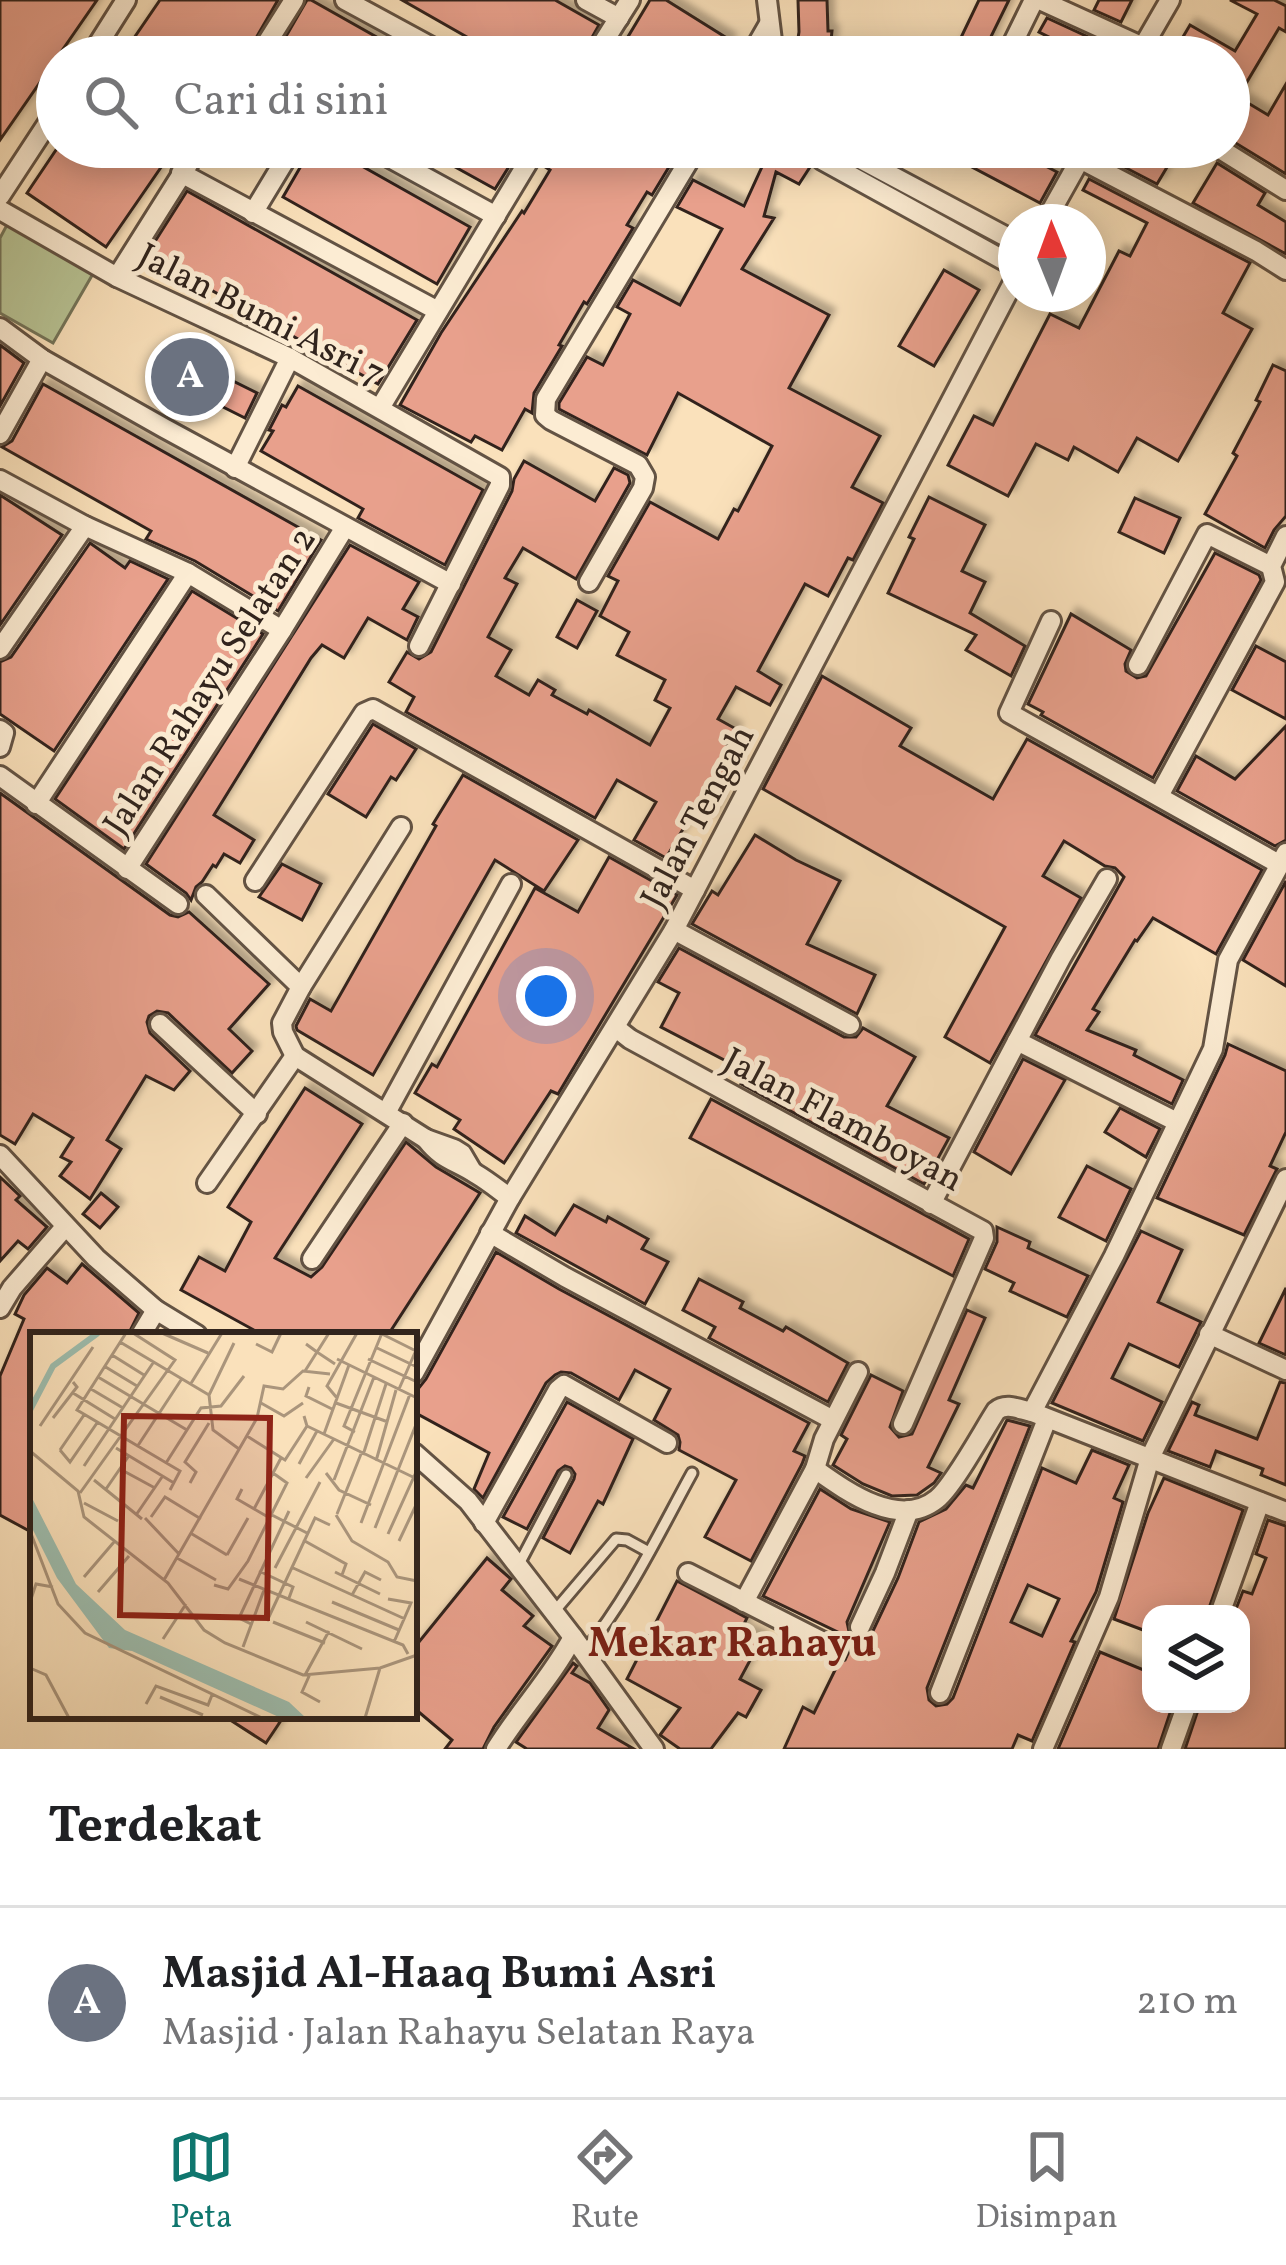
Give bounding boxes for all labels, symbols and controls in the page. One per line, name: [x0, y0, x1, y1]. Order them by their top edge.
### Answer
search box: [36, 36, 1250, 168]
icon: search: [78, 69, 144, 135]
text: Cari di sini: [174, 71, 388, 134]
north arrow: [998, 204, 1106, 312]
street label: Jalan Bumi Asri 7: [131, 232, 393, 394]
pin: A: [151, 332, 229, 422]
street label: Jalan Rahayu Selatan 2: [93, 518, 330, 846]
street label: Jalan Tengah: [630, 717, 769, 918]
your location: [516, 966, 576, 1026]
street label: Jalan Flamboyan: [713, 1037, 971, 1206]
inset map: [30, 1332, 417, 1719]
map controls: [1142, 1605, 1250, 1713]
button: layers: [1142, 1605, 1250, 1713]
district label: Mekar Rahayu: [588, 1616, 876, 1675]
text: Terdekat: [48, 1792, 262, 1863]
text: Masjid Al-Haaq Bumi Asri: [162, 1944, 716, 2007]
text: A: [73, 1976, 101, 2030]
text: 210 m: [1136, 1976, 1238, 2030]
text: Masjid · Jalan Rahayu Selatan Raya: [162, 2007, 756, 2061]
tab: Peta: [168, 2124, 234, 2242]
tab: Rute: [571, 2124, 639, 2242]
tab: Disimpan: [975, 2124, 1118, 2242]

